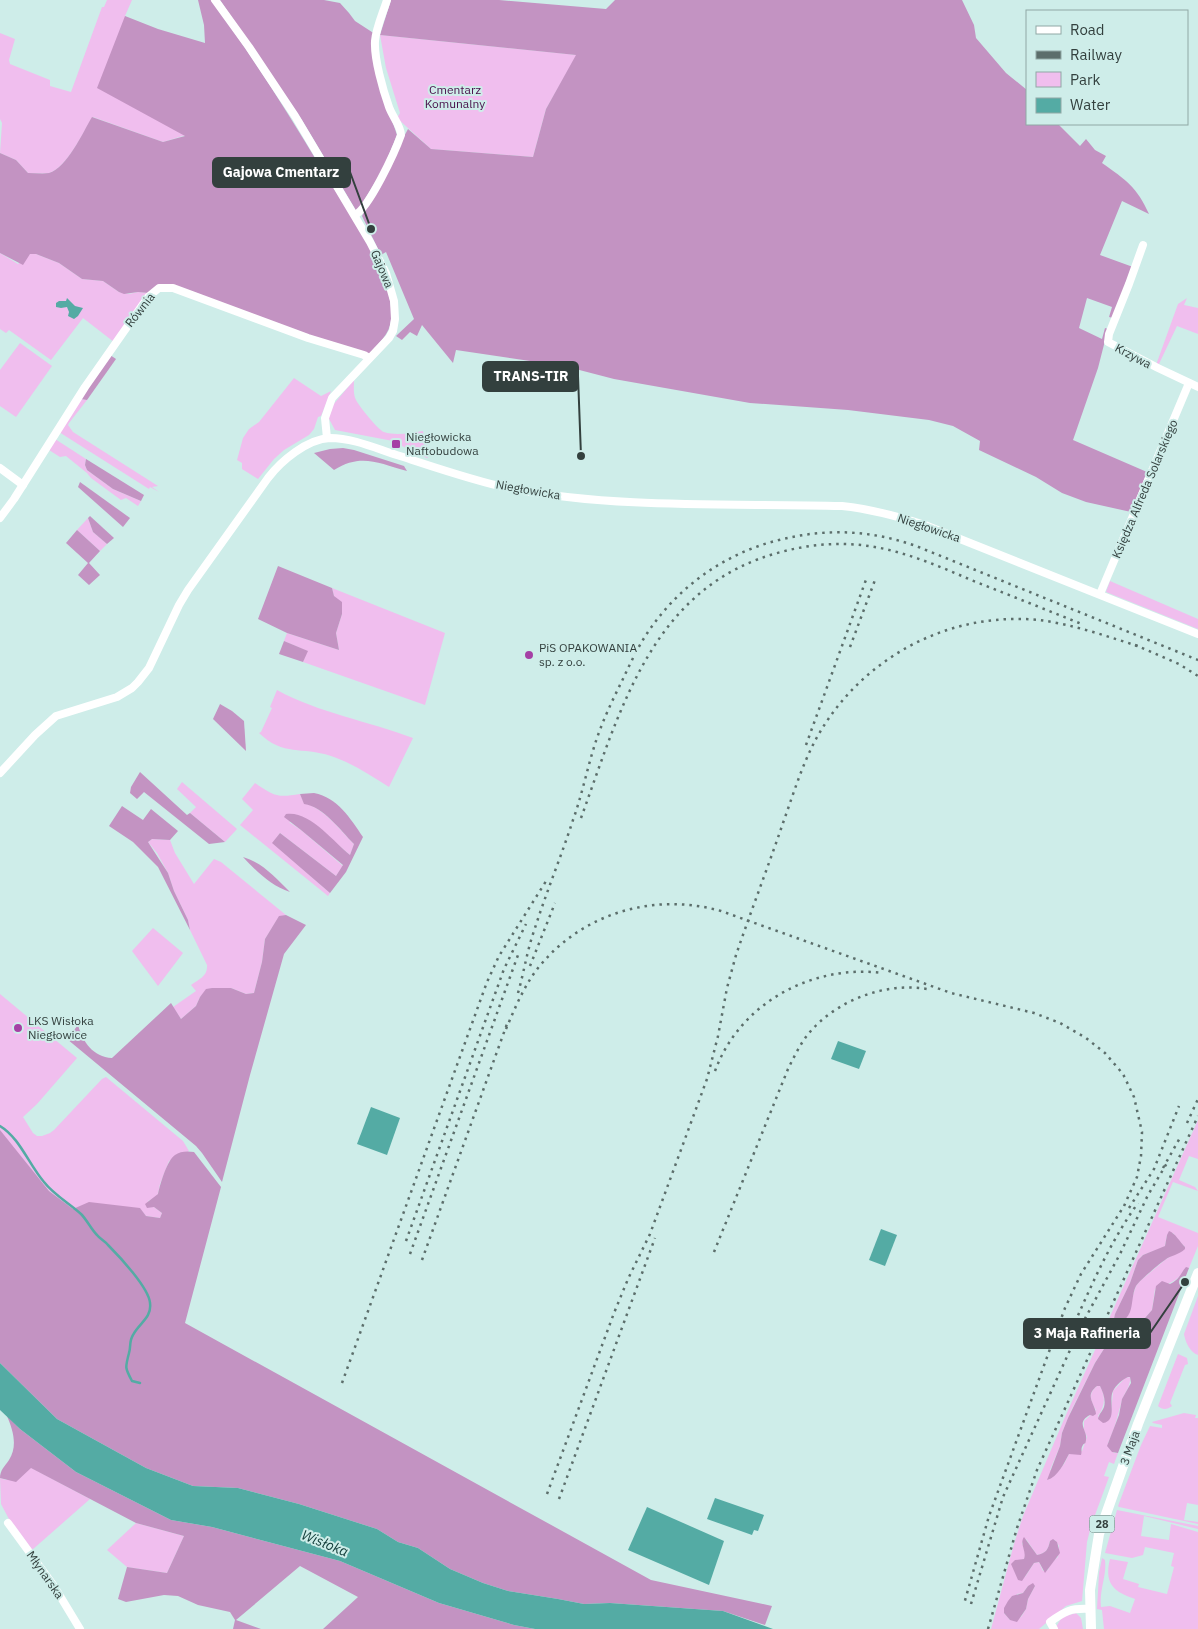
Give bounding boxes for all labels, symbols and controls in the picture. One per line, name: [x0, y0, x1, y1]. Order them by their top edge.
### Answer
legend: [1026, 10, 1188, 125]
text: Road: [1070, 20, 1105, 39]
text: Railway: [1070, 45, 1123, 64]
text: Park: [1070, 70, 1100, 89]
park label: Cmentarz Komunalny: [425, 82, 485, 111]
text: Water: [1070, 95, 1111, 114]
callout: Gajowa Cmentarz: [213, 158, 350, 187]
text: Gajowa Cmentarz: [223, 163, 339, 181]
street label: Gajowa: [368, 247, 397, 291]
street label: Równia: [122, 289, 158, 330]
street label: Krzywa: [1113, 340, 1154, 372]
callout: TRANS-TIR: [483, 362, 578, 391]
text: TRANS-TIR: [494, 367, 568, 385]
street label: Księdza Alfreda Solarskiego: [1108, 417, 1181, 560]
place label: Niegłowicka Naftobudowa: [406, 429, 479, 458]
marker: Niegłowicka Naftobudowa: [390, 438, 402, 450]
street label: Niegłowicka: [495, 476, 562, 503]
street label: Niegłowicka: [896, 510, 963, 545]
place label: PiS OPAKOWANIA sp. z o.o.: [539, 640, 637, 669]
marker: PiS OPAKOWANIA sp. z o.o.: [523, 649, 535, 661]
place label: LKS Wisłoka Niegłowice: [28, 1013, 94, 1042]
marker: LKS Wisłoka Niegłowice: [12, 1022, 24, 1034]
callout: 3 Maja Rafineria: [1024, 1319, 1150, 1348]
text: 3 Maja Rafineria: [1034, 1324, 1140, 1342]
street label: 3 Maja: [1116, 1428, 1143, 1467]
road number: 28: [1090, 1516, 1114, 1532]
water label: Wisłoka: [299, 1525, 351, 1561]
street label: Młynarska: [23, 1548, 68, 1602]

